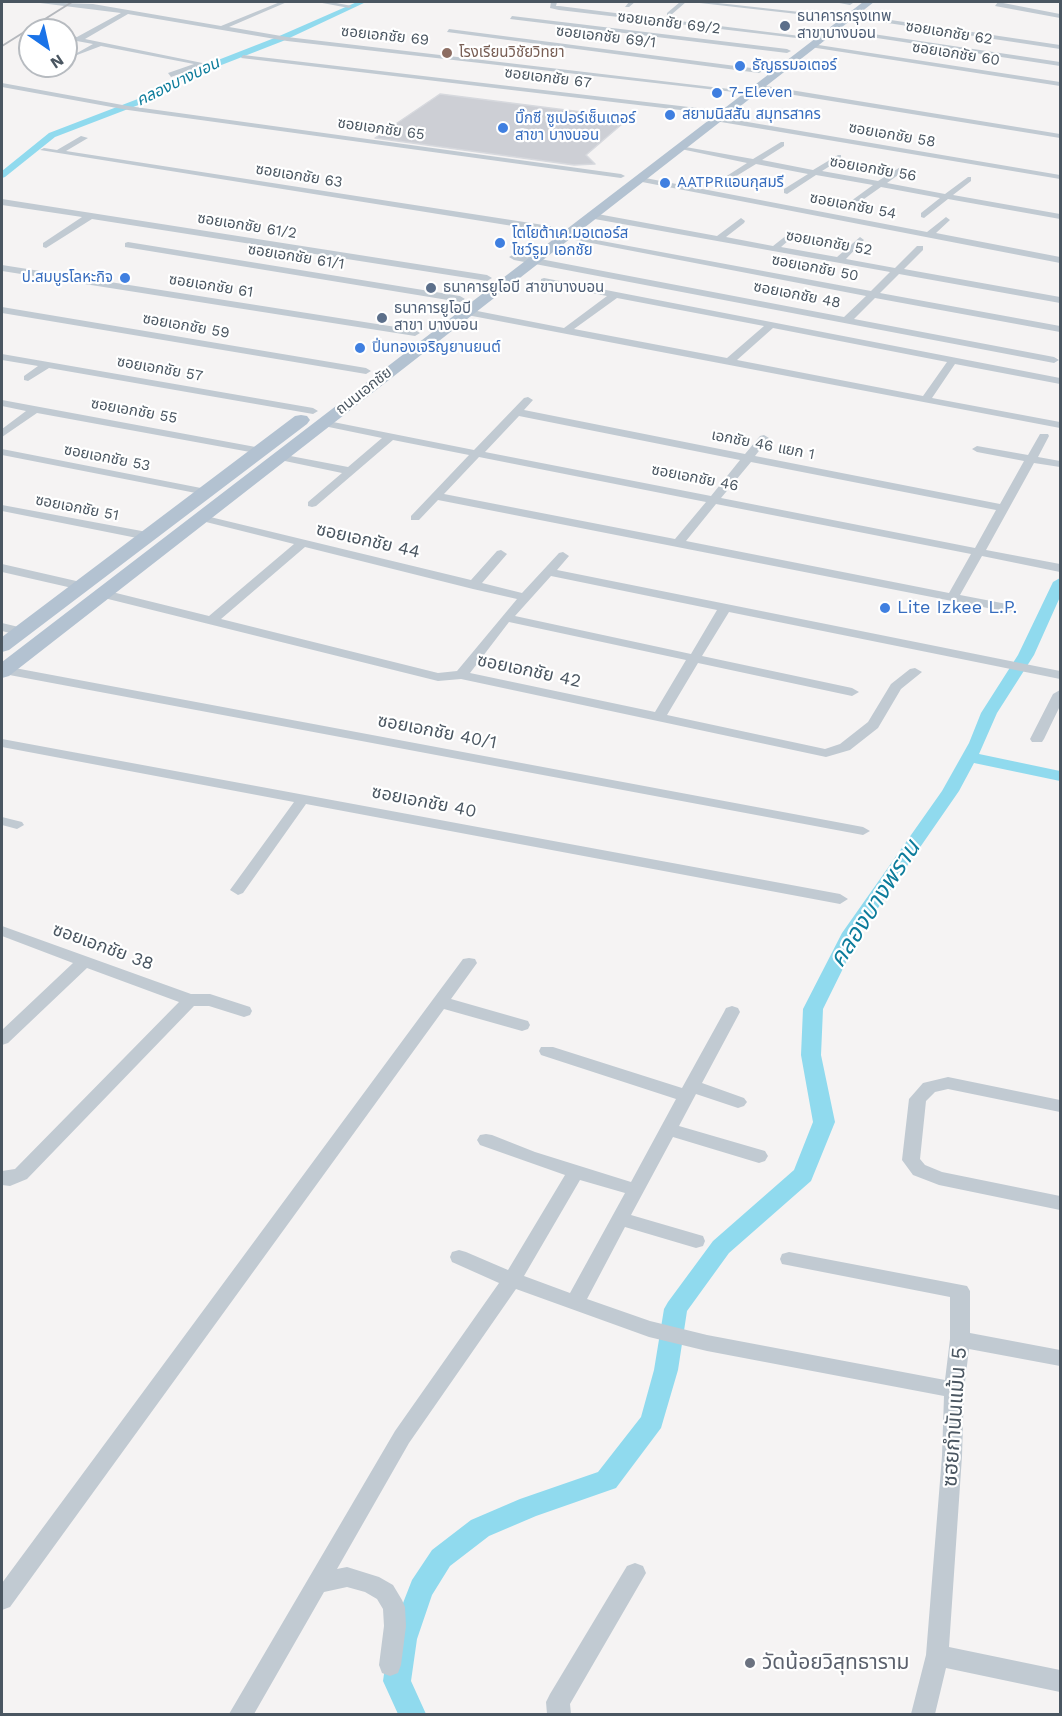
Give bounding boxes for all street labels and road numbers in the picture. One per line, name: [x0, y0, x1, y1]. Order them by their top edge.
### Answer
street label: ซอยเอกชัย 69/2: [617, 8, 721, 38]
street label: ซอยเอกชัย 62: [904, 17, 994, 49]
street label: ซอยเอกชัย 69: [340, 22, 430, 50]
street label: ซอยเอกชัย 69/1: [555, 22, 657, 52]
street label: ซอยเอกชัย 60: [911, 38, 1001, 70]
street label: ซอยเอกชัย 67: [504, 64, 592, 92]
street label: ซอยเอกชัย 65: [336, 114, 426, 144]
street label: ซอยเอกชัย 58: [847, 118, 937, 152]
street label: ซอยเอกชัย 56: [828, 153, 918, 185]
street label: ซอยเอกชัย 63: [254, 160, 344, 192]
street label: ซอยเอกชัย 54: [808, 189, 898, 223]
street label: ซอยเอกชัย 61/2: [196, 209, 298, 243]
street label: ซอยเอกชัย 52: [784, 227, 874, 259]
street label: ซอยเอกชัย 61/1: [246, 240, 346, 274]
street label: ซอยเอกชัย 50: [770, 251, 860, 285]
street label: ซอยเอกชัย 61: [168, 270, 254, 302]
street label: ซอยเอกชัย 48: [752, 278, 842, 312]
street label: ซอยเอกชัย 59: [141, 309, 231, 343]
street label: ซอยเอกชัย 57: [116, 353, 204, 385]
street label: ถนนเอกชัย: [332, 363, 396, 419]
street label: ซอยเอกชัย 55: [89, 395, 179, 427]
street label: เอกชัย 46 แยก 1: [710, 426, 816, 464]
street label: ซอยเอกชัย 53: [62, 441, 152, 475]
street label: ซอยเอกชัย 46: [650, 461, 740, 495]
street label: ซอยเอกชัย 51: [34, 491, 120, 525]
street label: ซอยเอกชัย 44: [314, 519, 422, 563]
street label: ซอยเอกชัย 42: [475, 649, 583, 693]
street label: ซอยเอกชัย 40/1: [376, 710, 498, 754]
street label: ซอยเอกชัย 40: [370, 781, 478, 823]
street label: ซอยเอกชัย 38: [50, 919, 156, 975]
street label: ซฮยกำนันแม้น 5: [938, 1346, 972, 1488]

